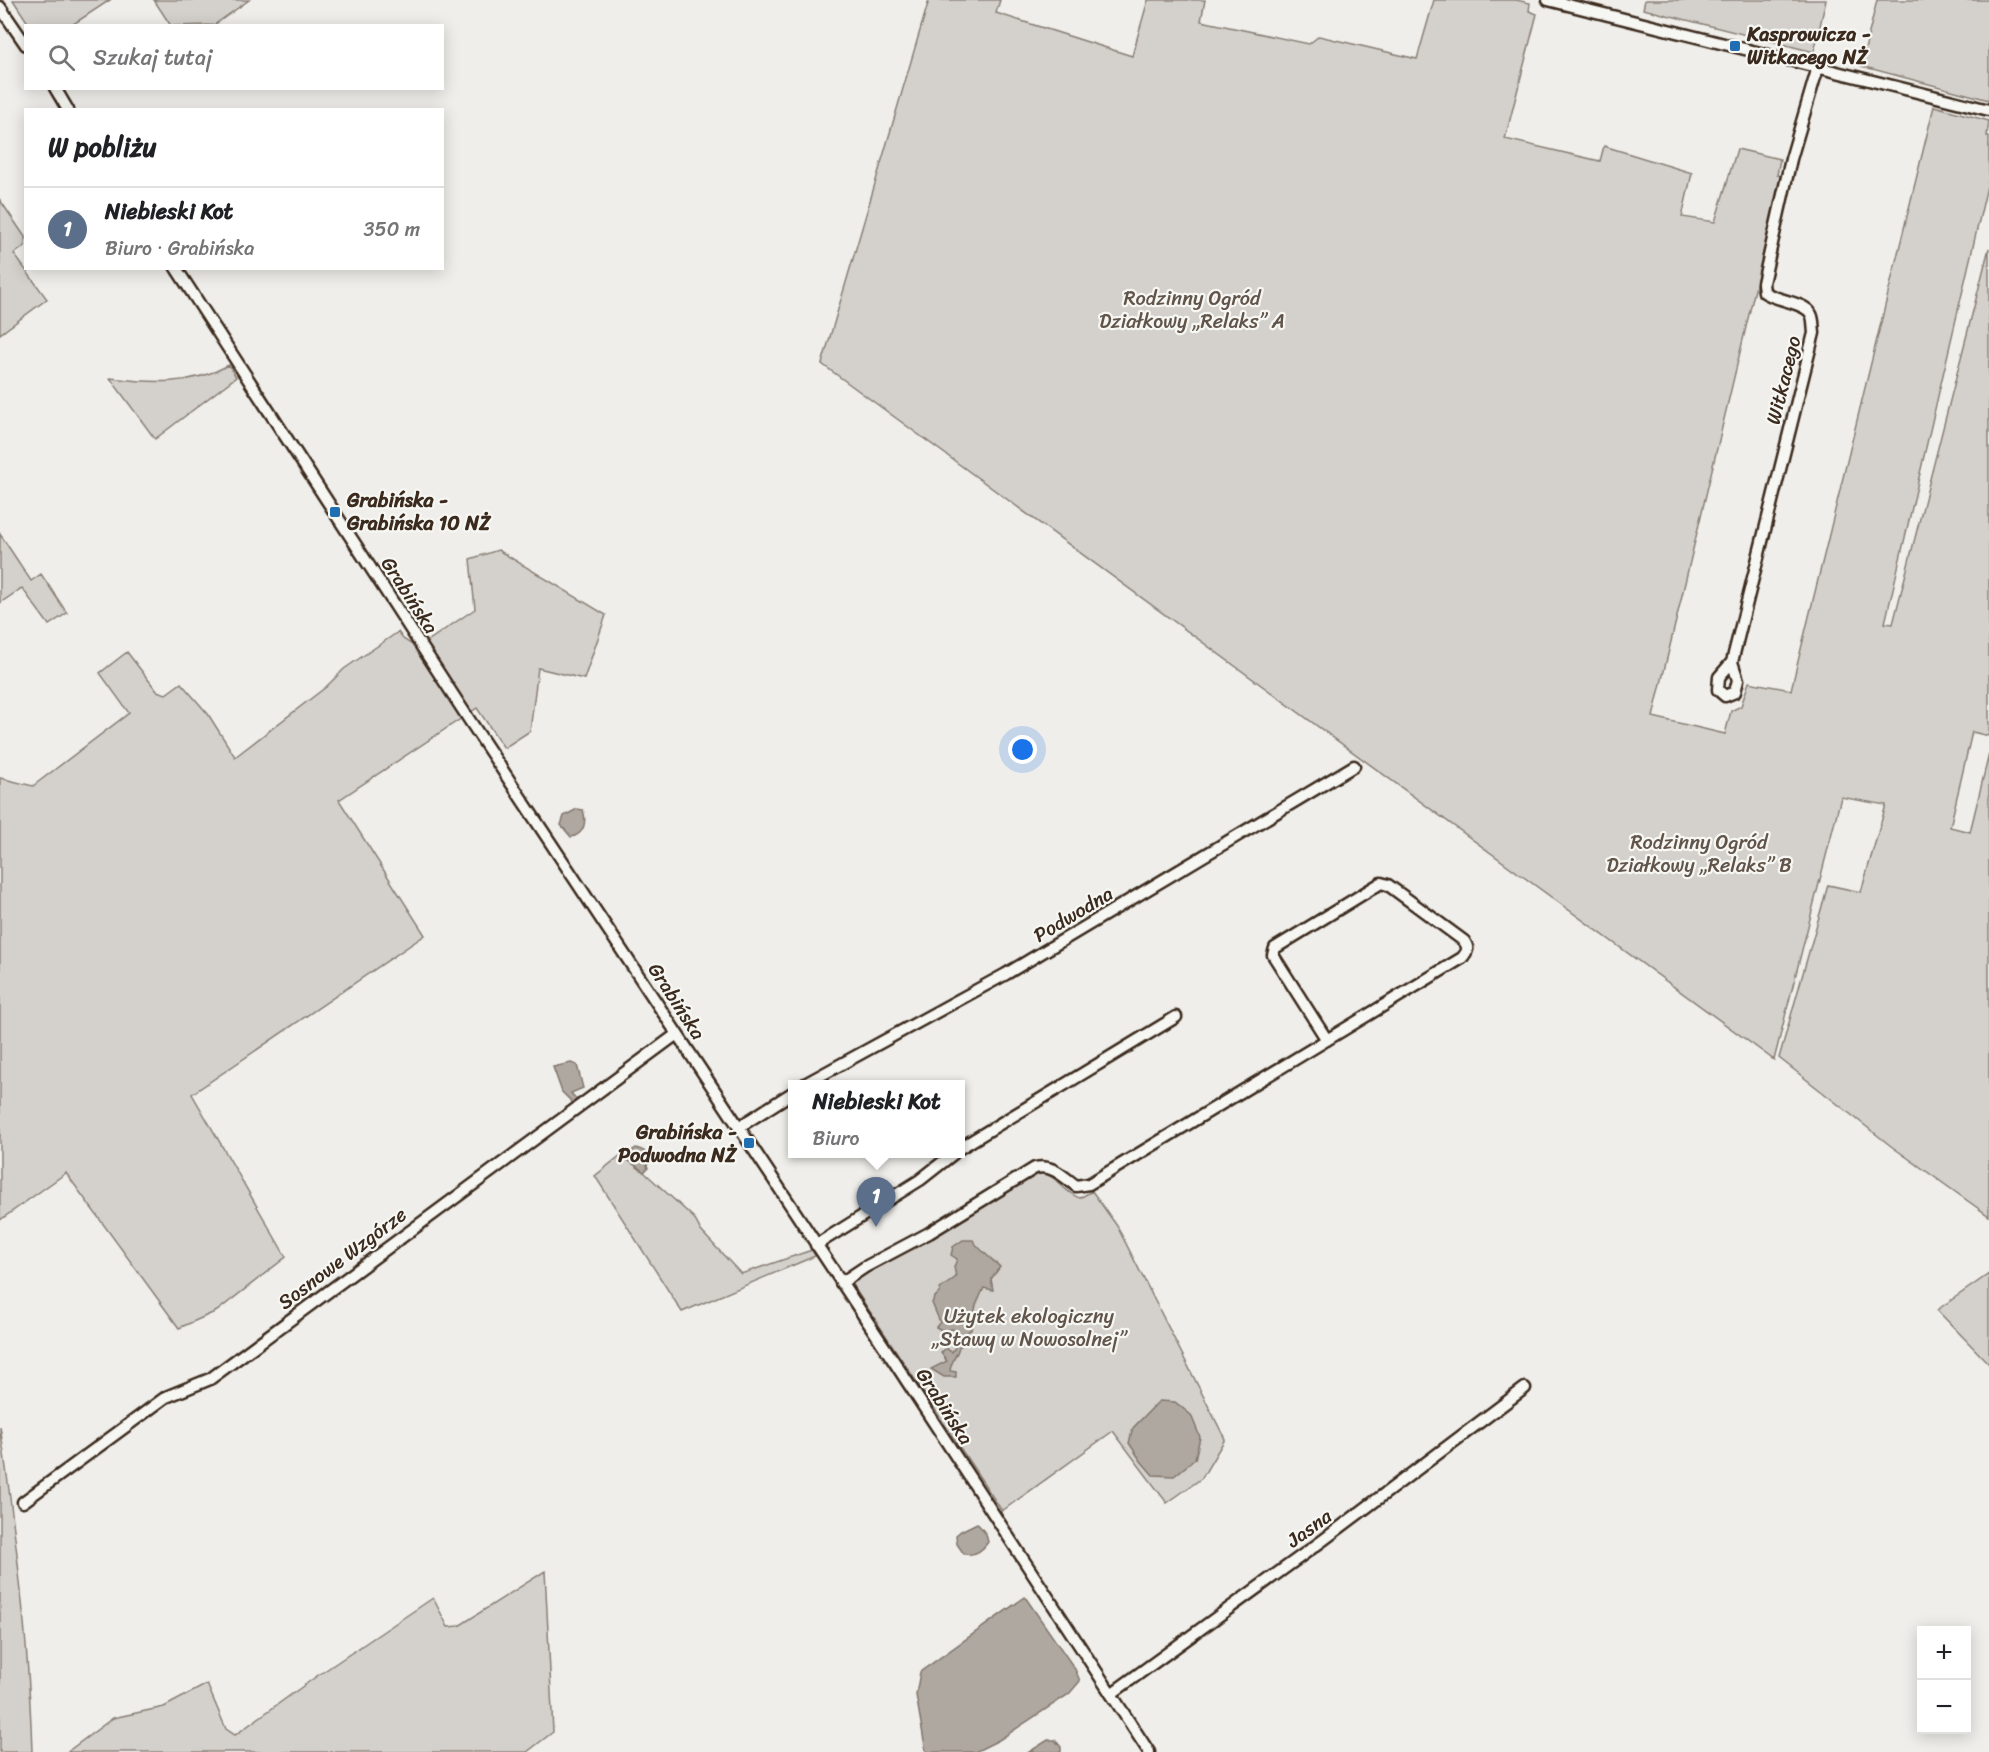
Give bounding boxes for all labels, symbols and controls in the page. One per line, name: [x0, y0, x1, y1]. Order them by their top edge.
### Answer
place label: Kasprowicza - Witkacego NŻ: [1746, 17, 1871, 75]
search box: [24, 24, 444, 90]
text: Szukaj tutaj: [93, 38, 212, 77]
marker: Kasprowicza - Witkacego NŻ: [1728, 39, 1742, 53]
icon: search: [45, 41, 78, 74]
text: W pobliżu: [48, 124, 157, 170]
text: Niebieski Kot: [105, 192, 233, 231]
text: 1: [63, 212, 72, 247]
text: 350 m: [364, 212, 420, 247]
text: Biuro · Grabińska: [105, 231, 254, 266]
park label: Rodzinny Ogród Działkowy „Relaks” A: [1099, 281, 1285, 339]
street label: Witkacego: [1756, 332, 1811, 428]
place label: Grabińska - Grabińska 10 NŻ: [346, 483, 492, 541]
marker: Grabińska - Grabińska 10 NŻ: [328, 505, 342, 519]
street label: Grabińska: [371, 549, 448, 641]
your location: [1008, 735, 1037, 764]
park label: Rodzinny Ogród Działkowy „Relaks” B: [1606, 825, 1792, 883]
street label: Podwodna: [1026, 877, 1120, 952]
street label: Grabińska: [638, 955, 715, 1047]
popup: [788, 1080, 965, 1158]
text: Niebieski Kot: [812, 1082, 941, 1121]
place label: Grabińska - Podwodna NŻ: [618, 1115, 738, 1173]
text: Biuro: [812, 1121, 859, 1156]
marker: Grabińska - Podwodna NŻ: [742, 1136, 756, 1150]
pin: 1: [856, 1178, 896, 1227]
street label: Sosnowe Wzgórze: [270, 1198, 415, 1319]
park label: Użytek ekologiczny „Stawy w Nowosolnej”: [931, 1299, 1128, 1357]
street label: Grabińska: [906, 1360, 983, 1452]
street label: Jasna: [1278, 1499, 1340, 1558]
map controls: [1917, 1626, 1971, 1734]
button: +: [1917, 1626, 1971, 1680]
button: −: [1917, 1680, 1971, 1734]

